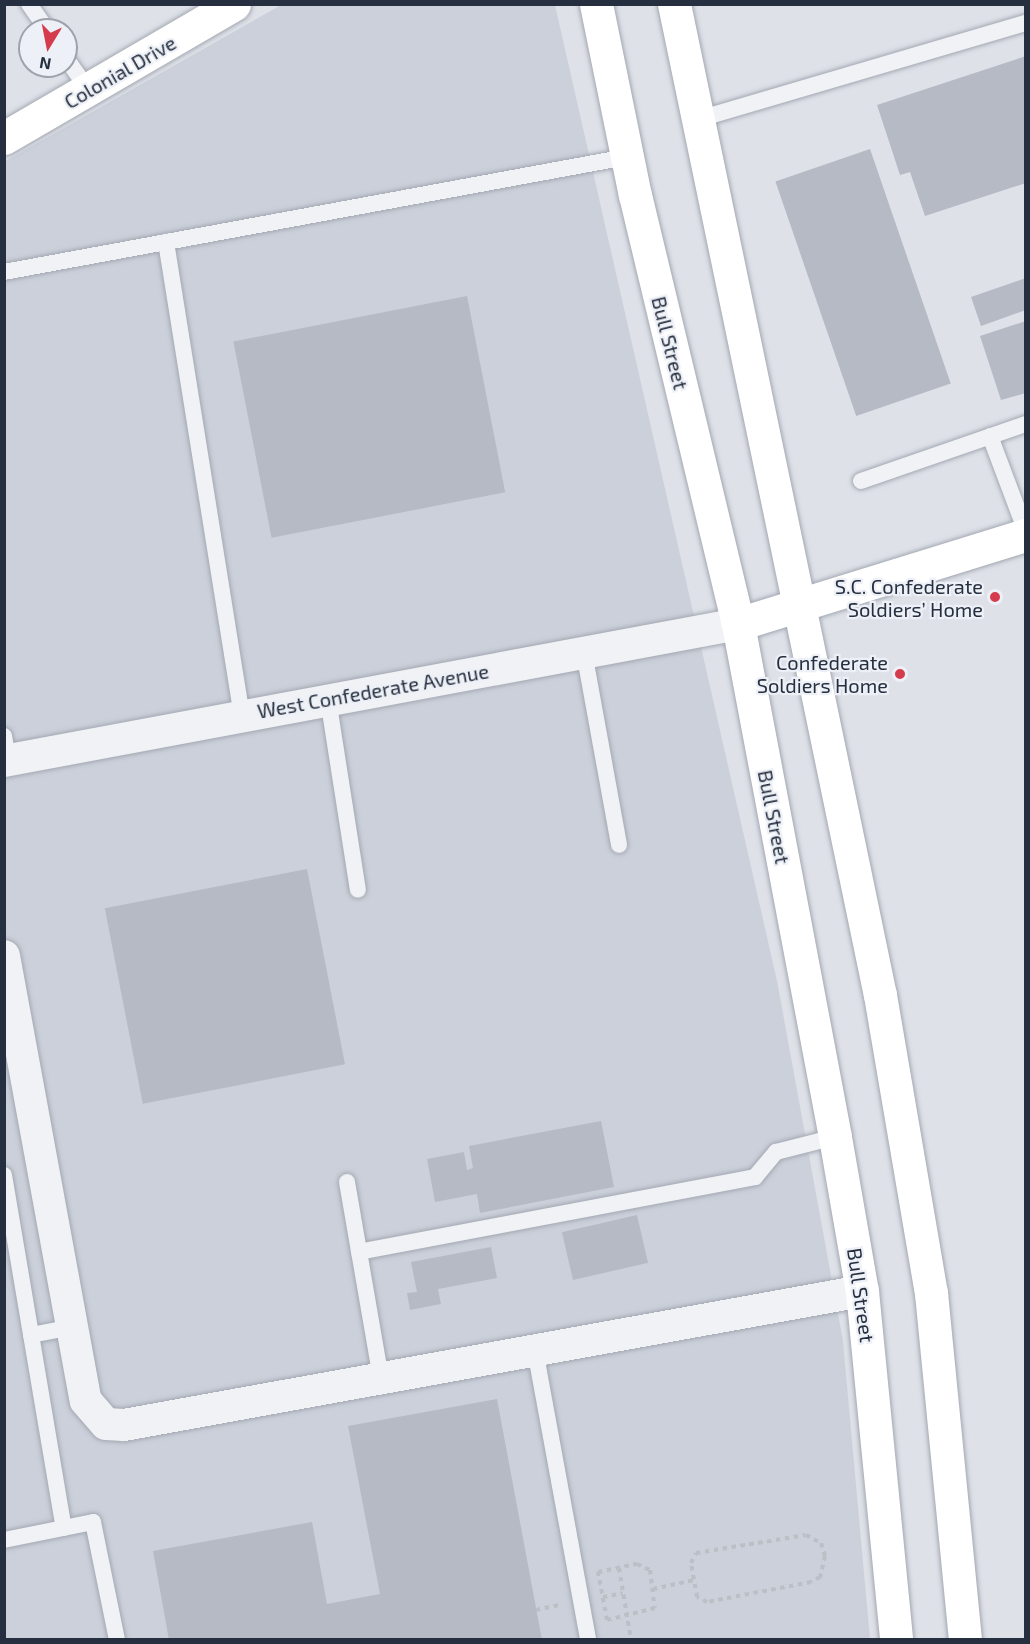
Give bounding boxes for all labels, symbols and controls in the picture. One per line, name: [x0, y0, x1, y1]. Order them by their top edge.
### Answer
north arrow: [18, 18, 78, 78]
street label: Colonial Drive: [60, 30, 180, 114]
text: N: [38, 54, 52, 75]
street label: Bull Street: [647, 294, 693, 392]
place label: S.C. Confederate Soldiers’ Home: [835, 574, 983, 621]
marker: S.C. Confederate Soldiers’ Home: [988, 590, 1002, 604]
place label: Confederate Soldiers Home: [757, 650, 888, 697]
street label: West Confederate Avenue: [255, 659, 491, 723]
marker: Confederate Soldiers Home: [893, 667, 907, 681]
street label: Bull Street: [753, 768, 795, 866]
street label: Bull Street: [842, 1246, 880, 1344]

